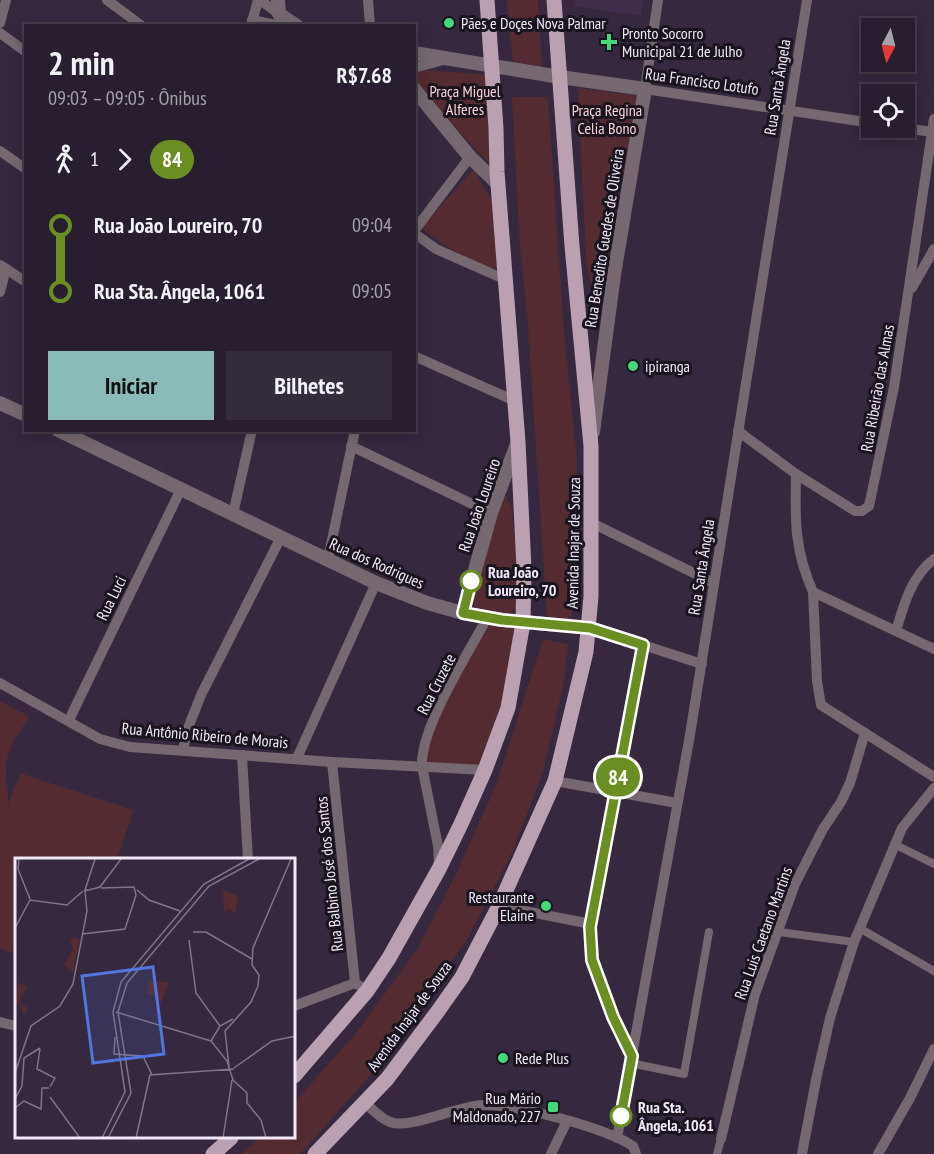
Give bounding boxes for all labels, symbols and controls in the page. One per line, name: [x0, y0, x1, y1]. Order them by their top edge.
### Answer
place label: Pães e Doçes Nova Palmar: [461, 13, 606, 33]
marker: Pães e Doçes Nova Palmar: [442, 16, 456, 30]
north arrow: [861, 18, 915, 72]
map controls: [861, 18, 915, 138]
place label: Pronto Socorro Municipal 21 de Julho: [622, 23, 743, 61]
marker: Pronto Socorro Municipal 21 de Julho: [600, 33, 618, 51]
street label: Rua Santa Ângela: [760, 38, 794, 136]
text: 2 min: [48, 41, 115, 84]
text: R$7.68: [336, 61, 392, 89]
street label: Rua Francisco Lotufo: [644, 63, 760, 99]
park label: Praça Miguel Alferes: [430, 81, 501, 119]
button: locate: [861, 84, 915, 138]
text: 09:03 – 09:05 · Ônibus: [48, 85, 207, 111]
park label: Praça Regina Celia Bono: [572, 100, 642, 138]
icon: walk: [48, 143, 81, 176]
icon: forward: [108, 143, 141, 176]
text: 1: [90, 146, 99, 172]
text: 84: [162, 146, 182, 173]
street label: Rua Benedito Guedes de Oliveira: [580, 147, 628, 329]
text: Rua João Loureiro, 70: [94, 211, 262, 239]
text: 09:04: [352, 212, 392, 238]
text: Rua Sta. Ângela, 1061: [94, 277, 265, 305]
text: 09:05: [352, 278, 392, 304]
street label: Rua Ribeirão das Almas: [856, 323, 898, 453]
button: Iniciar: [48, 351, 214, 420]
button: Bilhetes: [226, 351, 392, 420]
place label: ipiranga: [645, 356, 690, 376]
marker: ipiranga: [626, 359, 640, 373]
street label: Rua João Loureiro: [454, 456, 504, 554]
street label: Avenida Inajar de Souza: [562, 477, 584, 609]
street label: Rua Santa Ângela: [684, 518, 718, 616]
street label: Rua dos Rodrigues: [326, 533, 428, 593]
place label: Rua João Loureiro, 70: [488, 562, 557, 600]
marker: Rua João Loureiro, 70: [460, 570, 482, 592]
street label: Rua Luci: [92, 573, 130, 623]
street label: Rua Cruzete: [412, 650, 460, 718]
street label: Rua Antônio Ribeiro de Morais: [121, 718, 289, 752]
line badge: 84: [591, 758, 645, 796]
text: 84: [608, 764, 628, 791]
street label: Rua Balbino José dos Santos: [311, 796, 347, 952]
inset map: [15, 858, 296, 1139]
street label: Rua Luis Caetano Martins: [730, 864, 796, 1002]
place label: Restaurante Elaine: [468, 887, 534, 925]
marker: Restaurante Elaine: [539, 899, 553, 913]
street label: Avenida Inajar de Souza: [362, 957, 456, 1075]
place label: Rede Plus: [515, 1048, 569, 1068]
marker: Rede Plus: [496, 1051, 510, 1065]
place label: Rua Mário Maldonado, 227: [453, 1088, 541, 1126]
place label: Rua Sta. Ângela, 1061: [637, 1097, 714, 1135]
marker: Rua Mário Maldonado, 227: [546, 1100, 560, 1114]
marker: Rua Sta. Ângela, 1061: [610, 1105, 632, 1127]

